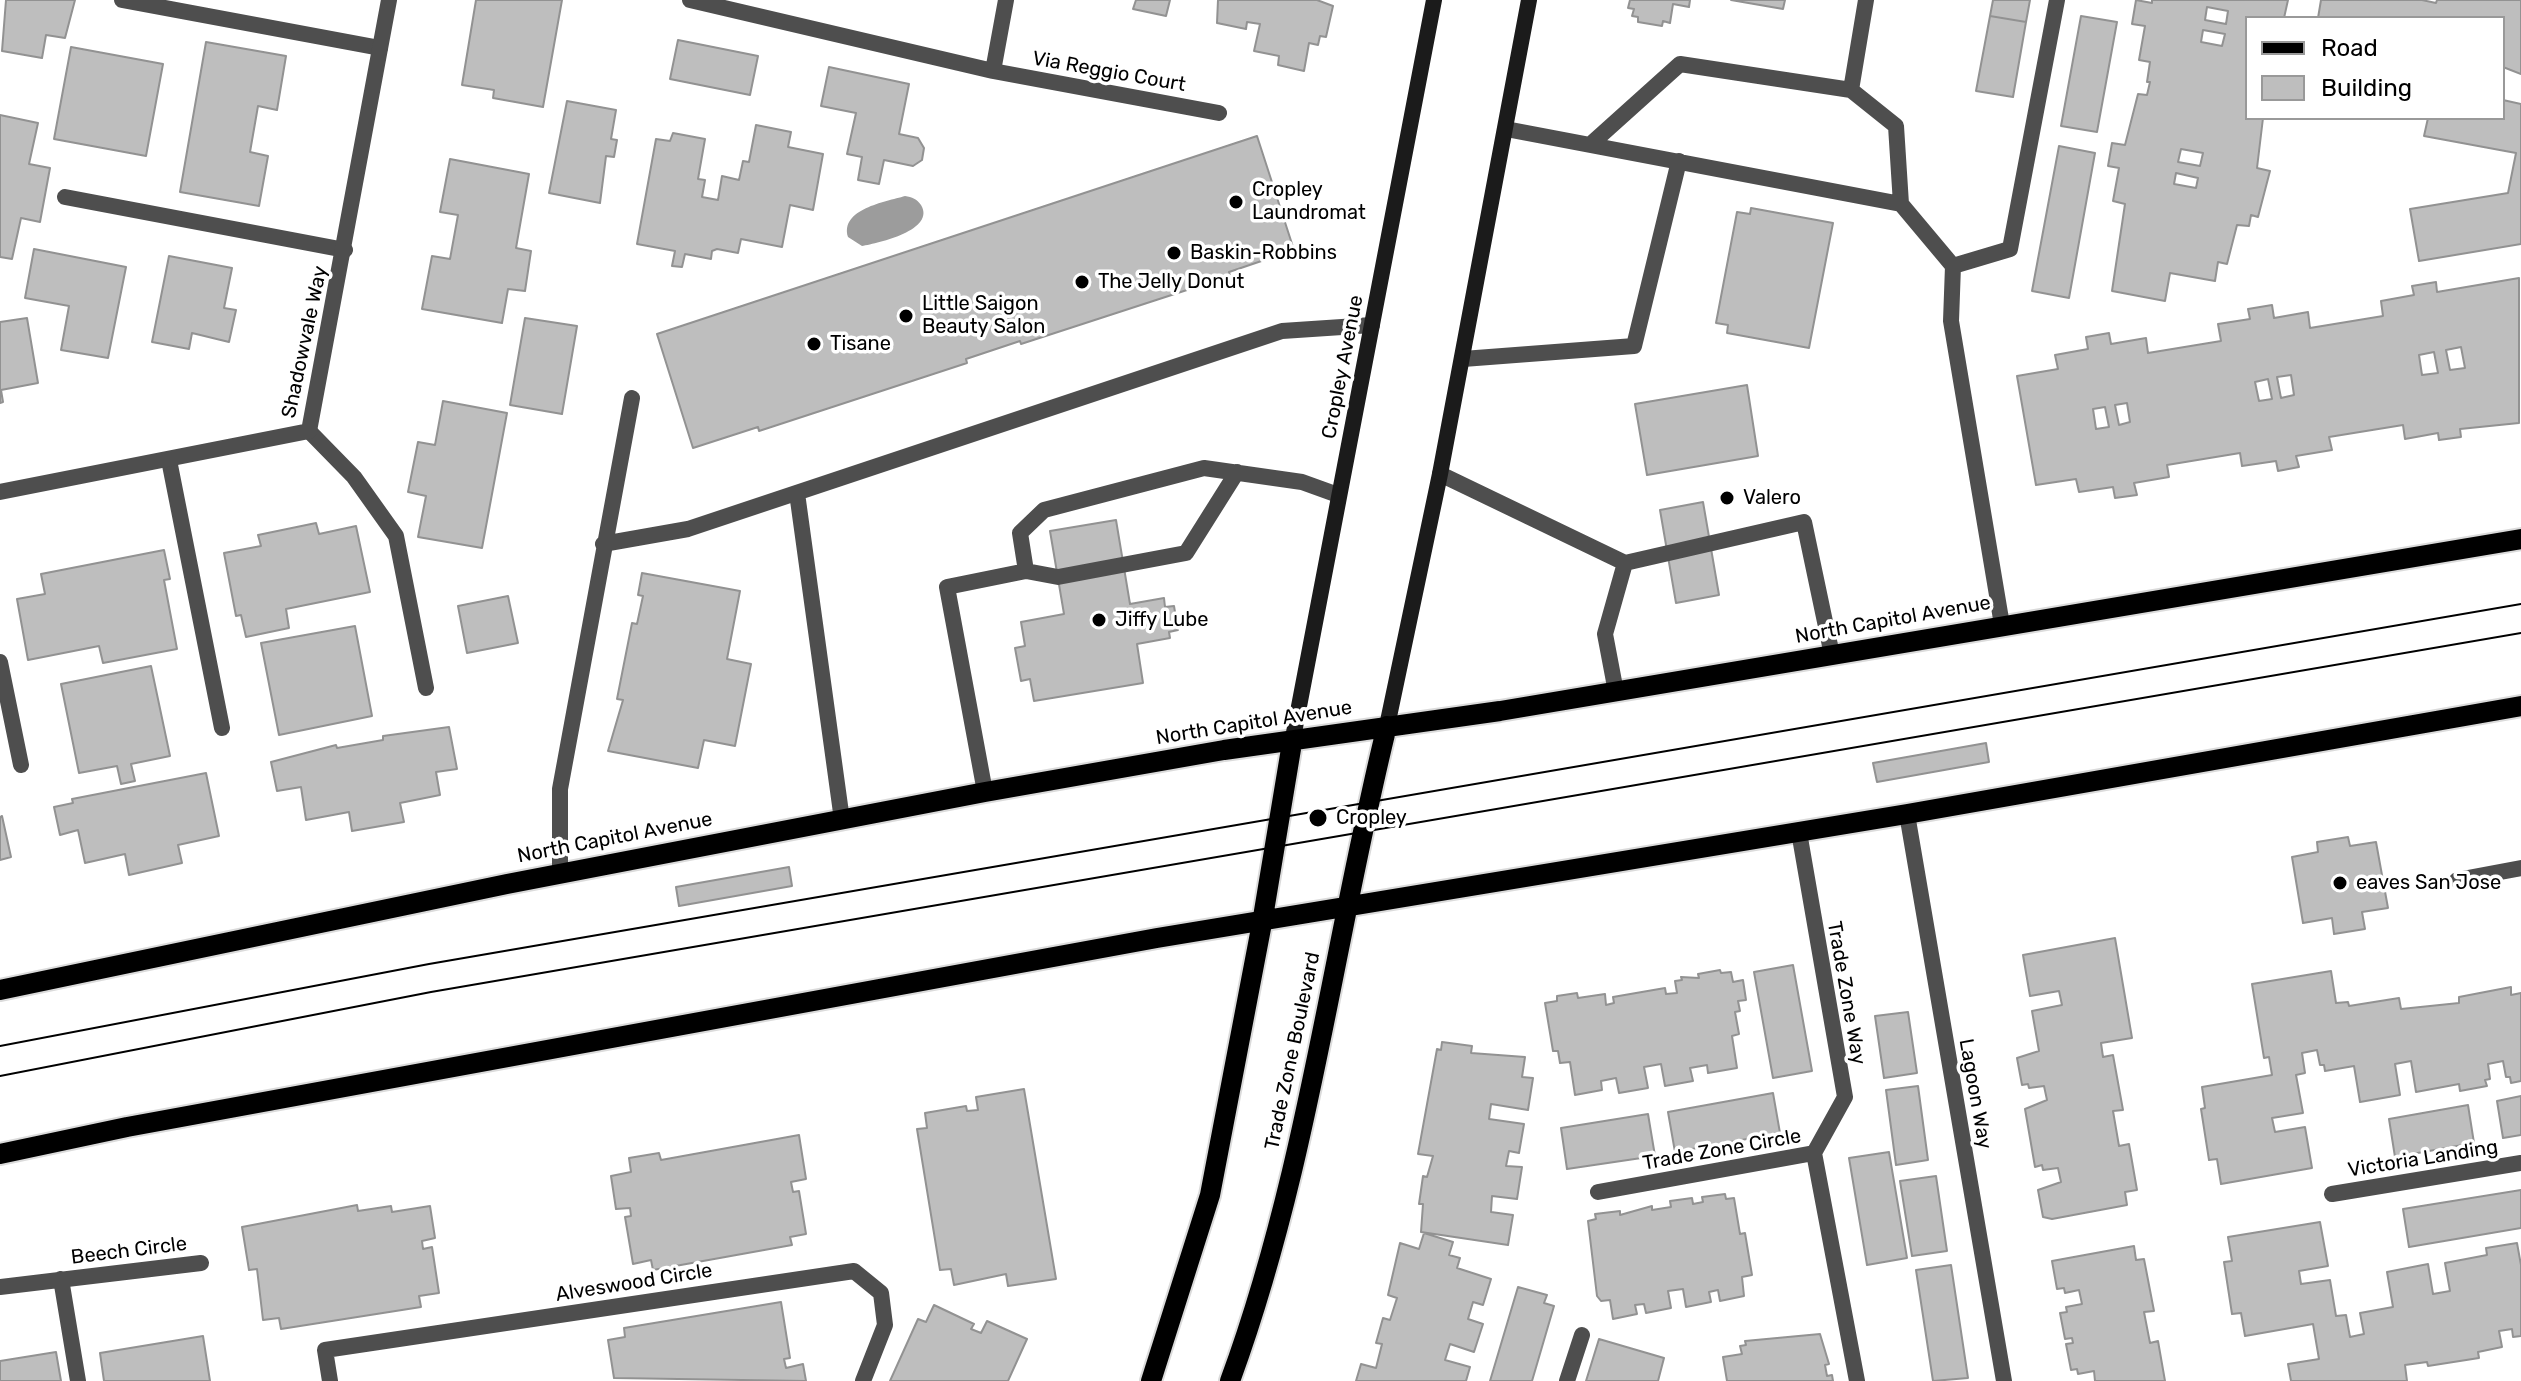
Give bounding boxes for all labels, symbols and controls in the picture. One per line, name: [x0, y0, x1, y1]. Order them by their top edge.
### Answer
legend: [2245, 16, 2505, 120]
text: Road: [2321, 34, 2378, 62]
street label: Via Reggio Court: [1030, 47, 1188, 97]
text: Building: [2321, 74, 2412, 102]
place label: Cropley Laundromat: [1252, 178, 1366, 225]
marker: Cropley Laundromat: [1227, 193, 1245, 211]
place label: Baskin-Robbins: [1190, 241, 1337, 265]
marker: Baskin-Robbins: [1165, 244, 1183, 262]
street label: Shadowvale Way: [277, 264, 333, 420]
place label: The Jelly Donut: [1098, 270, 1244, 294]
marker: The Jelly Donut: [1073, 273, 1091, 291]
place label: Little Saigon Beauty Salon: [922, 292, 1045, 339]
street label: Cropley Avenue: [1317, 293, 1369, 441]
marker: Little Saigon Beauty Salon: [897, 307, 915, 325]
place label: Tisane: [830, 332, 891, 356]
marker: Tisane: [805, 335, 823, 353]
place label: Valero: [1743, 486, 1801, 510]
marker: Valero: [1718, 489, 1736, 507]
street label: North Capitol Avenue: [1793, 591, 1993, 649]
place label: Jiffy Lube: [1115, 608, 1208, 632]
marker: Jiffy Lube: [1090, 611, 1108, 629]
street label: North Capitol Avenue: [1154, 696, 1354, 750]
place label: Cropley: [1336, 806, 1407, 830]
street label: North Capitol Avenue: [515, 807, 715, 869]
marker: Cropley: [1307, 807, 1329, 829]
place label: eaves San Jose: [2356, 871, 2501, 895]
marker: eaves San Jose: [2331, 874, 2349, 892]
street label: Trade Zone Way: [1822, 919, 1870, 1067]
street label: Trade Zone Boulevard: [1260, 950, 1326, 1152]
street label: Lagoon Way: [1953, 1037, 1997, 1151]
street label: Trade Zone Circle: [1641, 1124, 1803, 1176]
street label: Victoria Landing: [2346, 1135, 2500, 1183]
street label: Beech Circle: [70, 1232, 188, 1270]
street label: Alveswood Circle: [554, 1259, 714, 1307]

